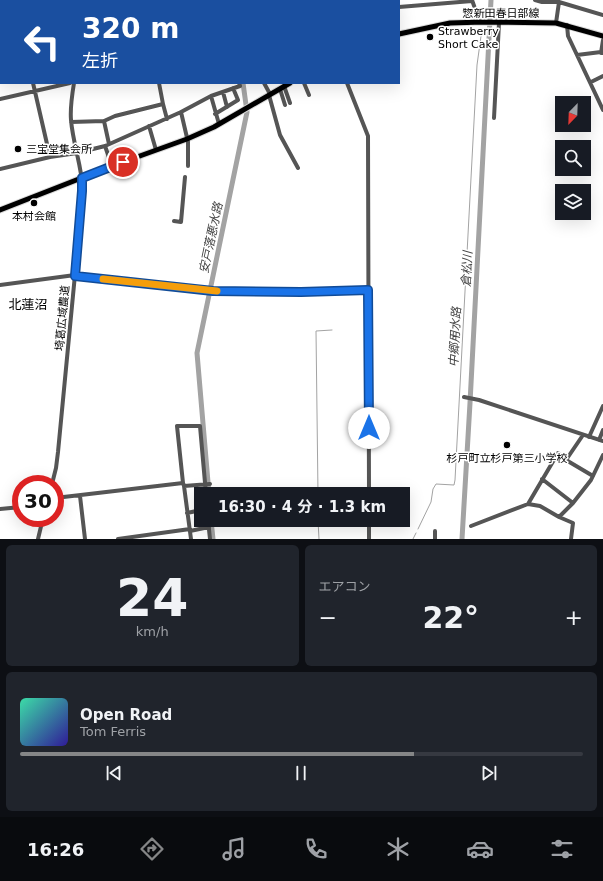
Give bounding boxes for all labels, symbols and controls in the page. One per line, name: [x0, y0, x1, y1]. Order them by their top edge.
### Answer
street label: 惣新田春日部線: [463, 7, 540, 20]
text: 320 m: [82, 12, 179, 45]
icon: left: [16, 16, 68, 68]
place label: Strawberry Short Cake: [438, 25, 499, 51]
marker: Strawberry Short Cake: [425, 32, 435, 42]
text: 左折: [82, 50, 118, 71]
north arrow: [555, 96, 591, 132]
map controls: [555, 96, 591, 220]
button: search: [555, 140, 591, 176]
place label: 三宝堂集会所: [26, 143, 93, 156]
marker: 三宝堂集会所: [13, 144, 23, 154]
pin: [106, 145, 140, 179]
icon: arrive: [112, 151, 134, 173]
button: layers: [555, 184, 591, 220]
marker: 本村会館: [29, 198, 39, 208]
water label: 安戸落悪水路: [197, 200, 226, 275]
place label: 本村会館: [12, 210, 56, 223]
water label: 倉松川: [459, 249, 475, 287]
street label: 埼葛広域農道: [53, 285, 72, 351]
district label: 北蓮沼: [8, 297, 48, 312]
water label: 中郷用水路: [446, 306, 464, 367]
position arrow: [348, 407, 390, 449]
marker: 杉戸町立杉戸第三小学校: [502, 440, 512, 450]
place label: 杉戸町立杉戸第三小学校: [447, 452, 568, 465]
speed limit sign: 30: [12, 475, 64, 527]
text: 16:30 · 4 分 · 1.3 km: [218, 498, 386, 516]
text: 24: [116, 568, 188, 628]
text: エアコン: [319, 579, 371, 594]
text: 22°: [422, 600, 479, 635]
text: −: [319, 605, 337, 630]
text: +: [565, 605, 583, 630]
text: km/h: [136, 624, 169, 639]
text: Open Road: [80, 706, 172, 724]
text: Tom Ferris: [80, 724, 146, 739]
icon: previous: [103, 762, 125, 784]
icon: pause: [290, 762, 312, 784]
icon: next: [478, 762, 500, 784]
icon: directions: [138, 835, 166, 863]
icon: music: [220, 835, 248, 863]
icon: phone: [302, 835, 330, 863]
icon: climate: [384, 835, 412, 863]
icon: car: [466, 835, 494, 863]
icon: filters: [548, 835, 576, 863]
text: 16:26: [27, 839, 84, 860]

